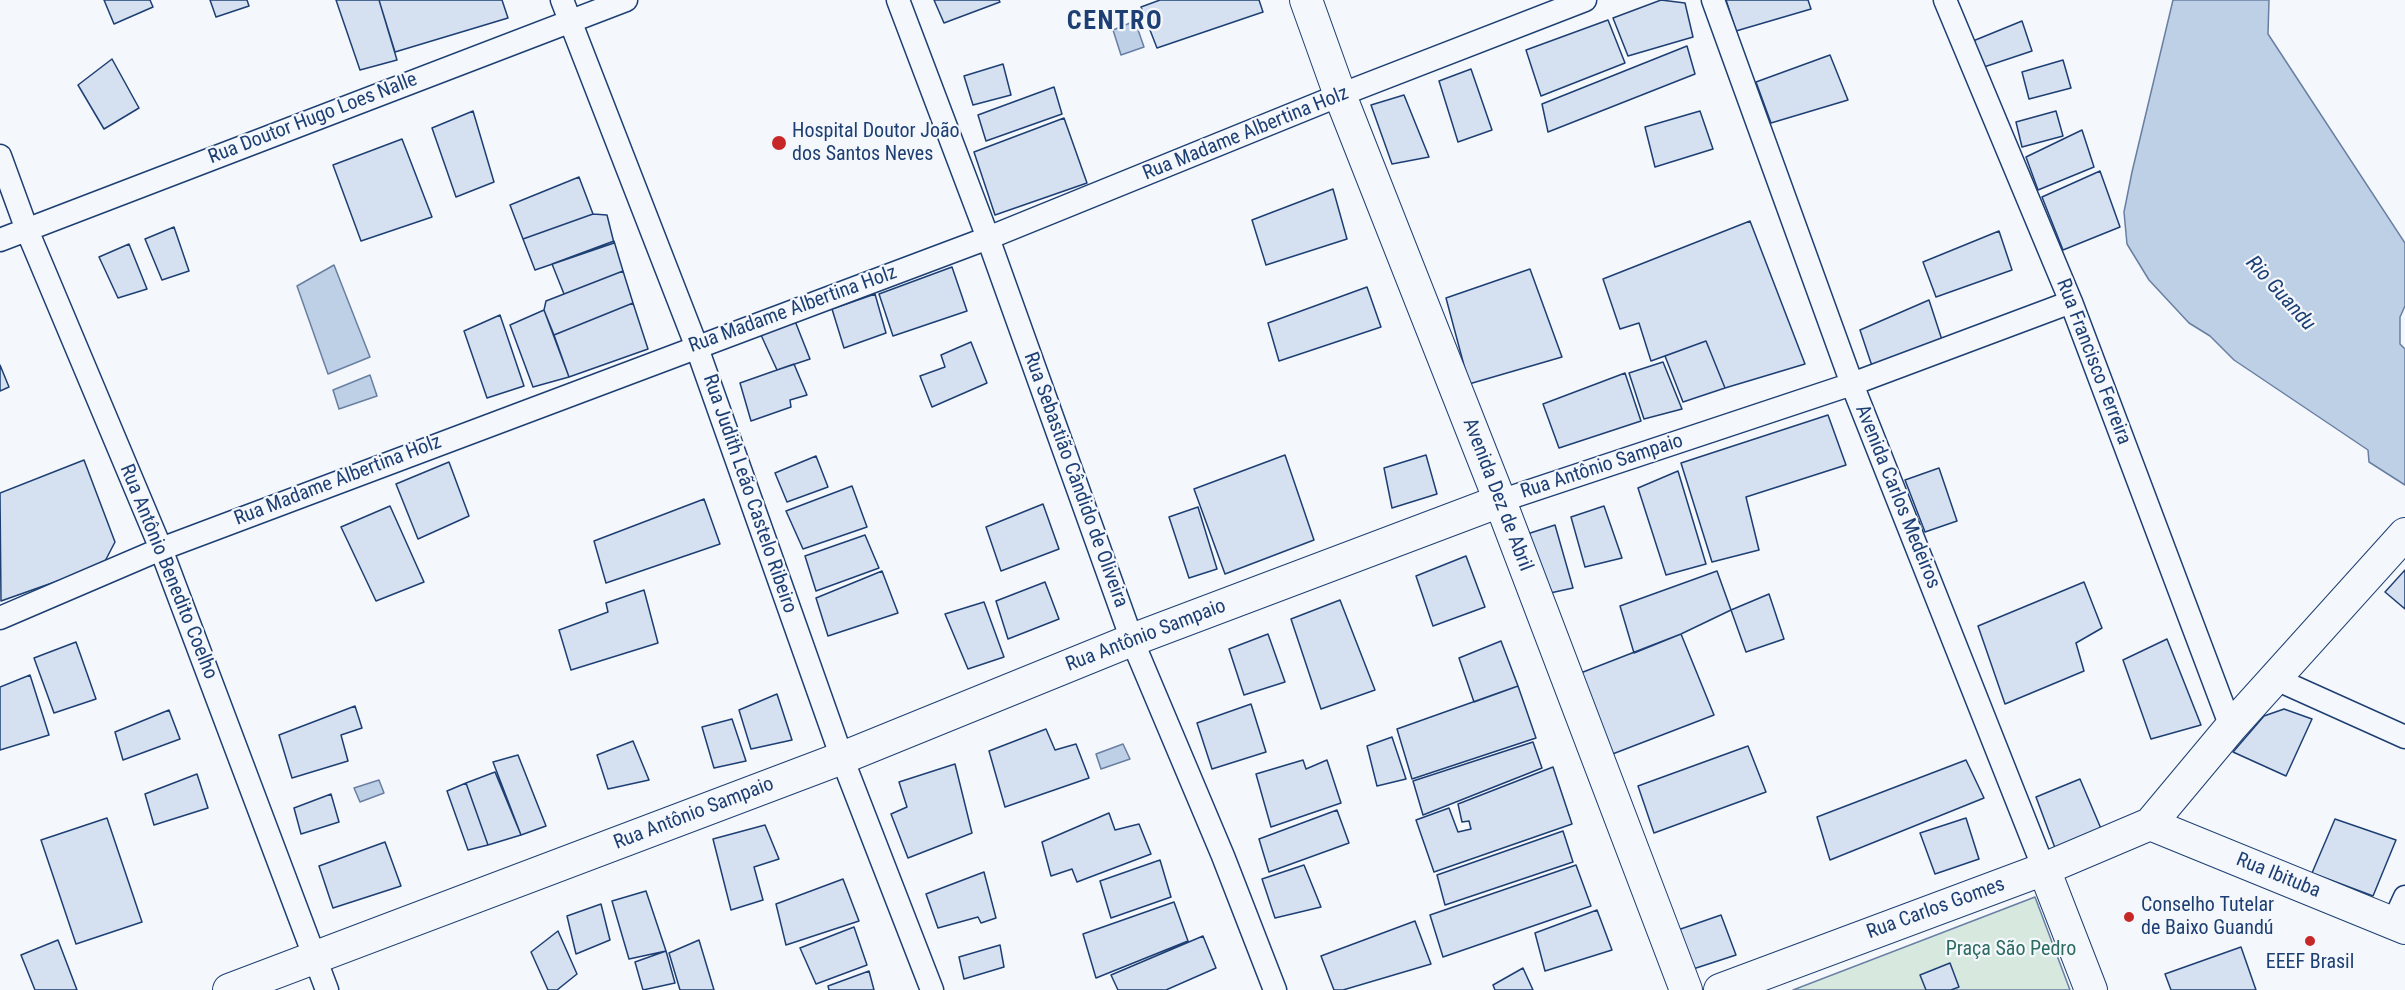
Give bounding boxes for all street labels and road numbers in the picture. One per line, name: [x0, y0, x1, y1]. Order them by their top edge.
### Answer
street label: Rua Doutor Hugo Loes Nalle: [205, 68, 421, 170]
street label: Rua Madame Albertina Holz: [1140, 82, 1352, 186]
street label: Rua Madame Albertina Holz: [686, 261, 900, 359]
street label: Rua Francisco Ferreira: [2050, 276, 2136, 448]
street label: Rua Sebastião Cândido de Oliveira: [1018, 349, 1132, 611]
street label: Rua Judith Leão Castelo Ribeiro: [697, 371, 801, 617]
street label: Avenida Carlos Medeiros: [1849, 402, 1945, 592]
street label: Avenida Dez de Abril: [1457, 415, 1537, 575]
street label: Rua Antônio Sampaio: [1518, 429, 1686, 505]
street label: Rua Madame Albertina Holz: [231, 430, 445, 532]
street label: Rua Antônio Benedito Coelho: [114, 461, 222, 683]
street label: Rua Antônio Sampaio: [1063, 594, 1229, 678]
street label: Rua Antônio Sampaio: [611, 772, 777, 856]
street label: Rua Ibituba: [2232, 848, 2324, 904]
street label: Rua Carlos Gomes: [1864, 873, 2008, 945]

